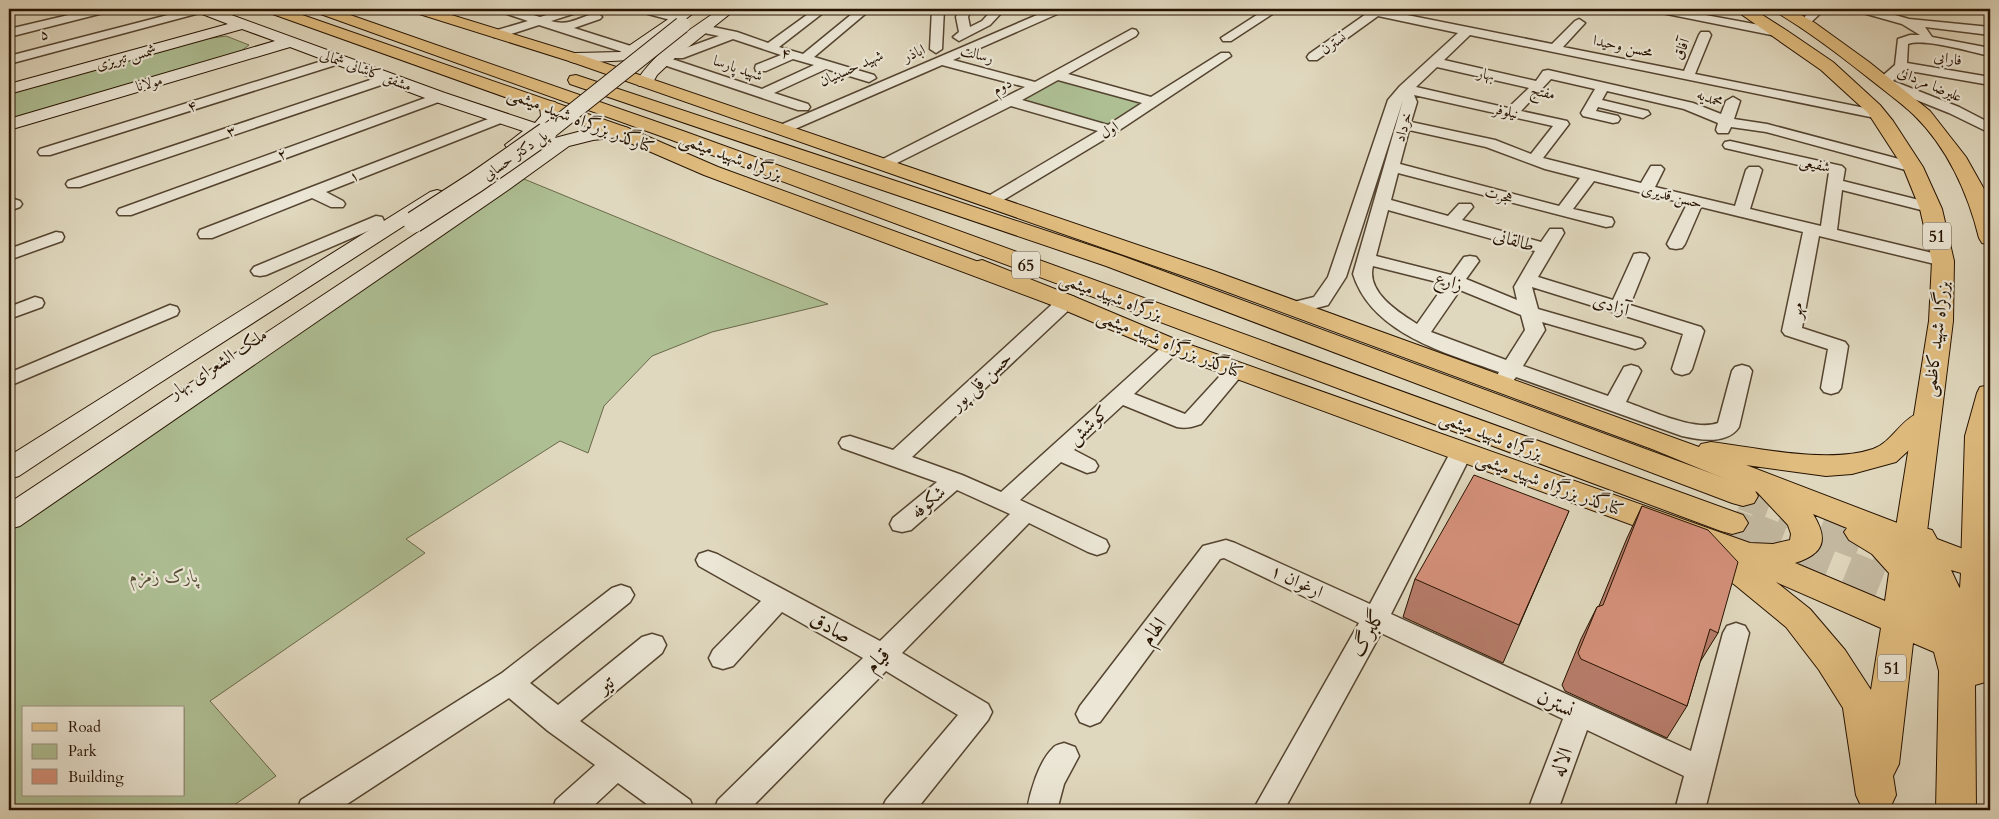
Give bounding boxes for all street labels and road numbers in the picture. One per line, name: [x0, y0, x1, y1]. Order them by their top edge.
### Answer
street label: ۵: [37, 23, 51, 45]
street label: نسترن: [1316, 27, 1350, 59]
street label: محسن وحیدا: [1591, 30, 1655, 62]
street label: آفاق: [1668, 34, 1695, 63]
street label: شمس تبریزی: [94, 39, 158, 75]
street label: اباذر: [898, 39, 928, 67]
street label: رسالت: [958, 40, 996, 68]
street label: ۴: [779, 42, 793, 64]
street label: مشفق کاشانی شمالی: [317, 44, 415, 96]
street label: شهید حسینیان: [816, 45, 886, 91]
street label: فارابی: [1932, 46, 1963, 71]
street label: شهید پارسا: [710, 50, 765, 87]
street label: علیرضا مردانی: [1894, 61, 1965, 108]
street label: بهار: [1473, 62, 1497, 86]
street label: مولانا: [133, 70, 165, 96]
street label: دوم: [989, 73, 1017, 102]
street label: کنارگذر بزرگراه شهید میثمی: [504, 80, 658, 160]
street label: مفتح: [1528, 80, 1557, 108]
street label: محمدیه: [1694, 84, 1726, 112]
street label: ۴: [185, 95, 199, 117]
street label: نیلوفر: [1490, 98, 1520, 124]
street label: خرداد: [1389, 110, 1417, 144]
street label: اول: [1096, 117, 1122, 143]
street label: ۳: [224, 120, 238, 142]
street label: پل دکتر حسابی: [478, 125, 553, 186]
street label: بزرگراه شهید میثمی: [676, 126, 786, 187]
street label: ۲: [274, 143, 290, 165]
street label: شفیعی: [1797, 151, 1832, 178]
street label: ۱: [346, 165, 362, 187]
street label: حسن قدیری: [1640, 179, 1704, 213]
street label: هجرت: [1483, 182, 1515, 208]
road number: 51: [1923, 222, 1951, 250]
street label: طالقانی: [1490, 223, 1537, 258]
road number: 65: [1012, 252, 1040, 278]
street label: زارع: [1431, 265, 1466, 299]
street label: بزرگراه شهید میثمی: [1056, 266, 1166, 327]
street label: بزرگراه شهید کاظمی: [1917, 280, 1956, 398]
street label: آزادی: [1590, 288, 1634, 323]
street label: مهر: [1782, 300, 1810, 322]
street label: کنارگذر بزرگراه شهید میثمی: [1093, 303, 1247, 385]
street label: ملک الشعرای بهار: [163, 322, 272, 406]
street label: حسن قلی پور: [943, 346, 1018, 418]
street label: کوشش: [1062, 400, 1114, 451]
street label: بزرگراه شهید میثمی: [1436, 405, 1546, 466]
street label: کنارگذر بزرگراه شهید میثمی: [1472, 445, 1628, 523]
street label: شکوفه: [905, 480, 951, 525]
street label: ارغوان ۱: [1266, 558, 1327, 605]
street label: صادق: [805, 604, 857, 651]
street label: گلبرگ: [1343, 604, 1392, 662]
street label: الهام: [1133, 611, 1176, 653]
street label: قیام: [858, 641, 899, 682]
road number: 51: [1878, 654, 1906, 681]
street label: تیر: [589, 668, 621, 702]
street label: نسترن: [1532, 682, 1579, 725]
street label: الاله: [1543, 743, 1580, 781]

